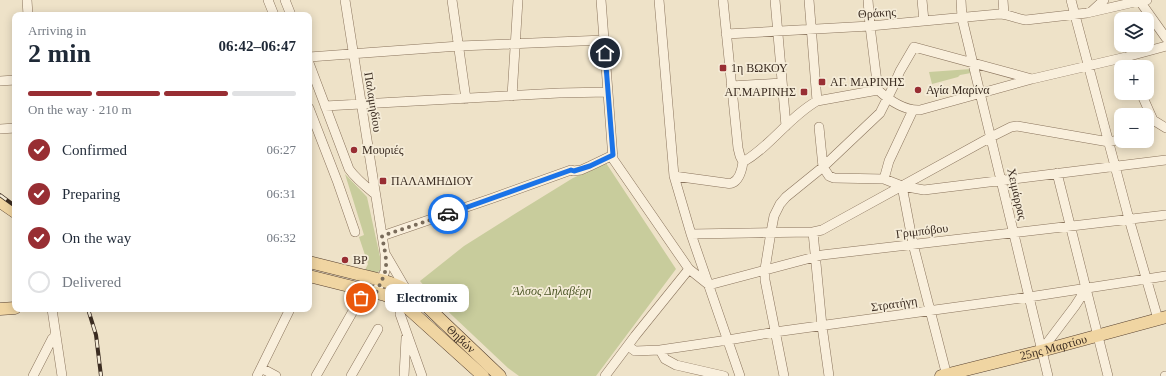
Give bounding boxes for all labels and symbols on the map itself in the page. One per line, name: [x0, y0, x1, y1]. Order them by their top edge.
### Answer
street label: Θράκης: [858, 5, 897, 21]
pin: [588, 36, 622, 70]
place label: 1η ΒΩΚΟΥ: [731, 61, 788, 75]
marker: 1η ΒΩΚΟΥ: [718, 63, 728, 73]
street label: Παλαμηδίου: [361, 71, 385, 133]
place label: ΑΓ. ΜΑΡΙΝΗΣ: [830, 75, 905, 89]
marker: ΑΓ. ΜΑΡΙΝΗΣ: [817, 77, 827, 87]
place label: Αγία Μαρίνα: [926, 83, 990, 97]
place label: ΑΓ.ΜΑΡΙΝΗΣ: [725, 85, 796, 99]
marker: Αγία Μαρίνα: [913, 85, 923, 95]
marker: ΑΓ.ΜΑΡΙΝΗΣ: [799, 87, 809, 97]
place label: Μουριές: [362, 143, 404, 157]
marker: Μουριές: [349, 145, 359, 155]
street label: Χειμάρρας: [1004, 167, 1030, 221]
place label: ΠΑΛΑΜΗΔΙΟΥ: [391, 174, 474, 188]
marker: ΠΑΛΑΜΗΔΙΟΥ: [378, 176, 388, 186]
courier: [428, 194, 468, 234]
street label: Γριμπόβου: [895, 221, 949, 241]
place label: BP: [353, 253, 368, 267]
marker: BP: [340, 255, 350, 265]
pin: [344, 281, 378, 315]
callout: Electromix: [385, 284, 469, 312]
park label: Άλσος Δηλαβέρη: [511, 284, 592, 298]
street label: Στρατήγη: [870, 294, 918, 314]
street label: Θηβών: [444, 322, 479, 356]
street label: 25ης Μαρτίου: [1018, 332, 1089, 363]

